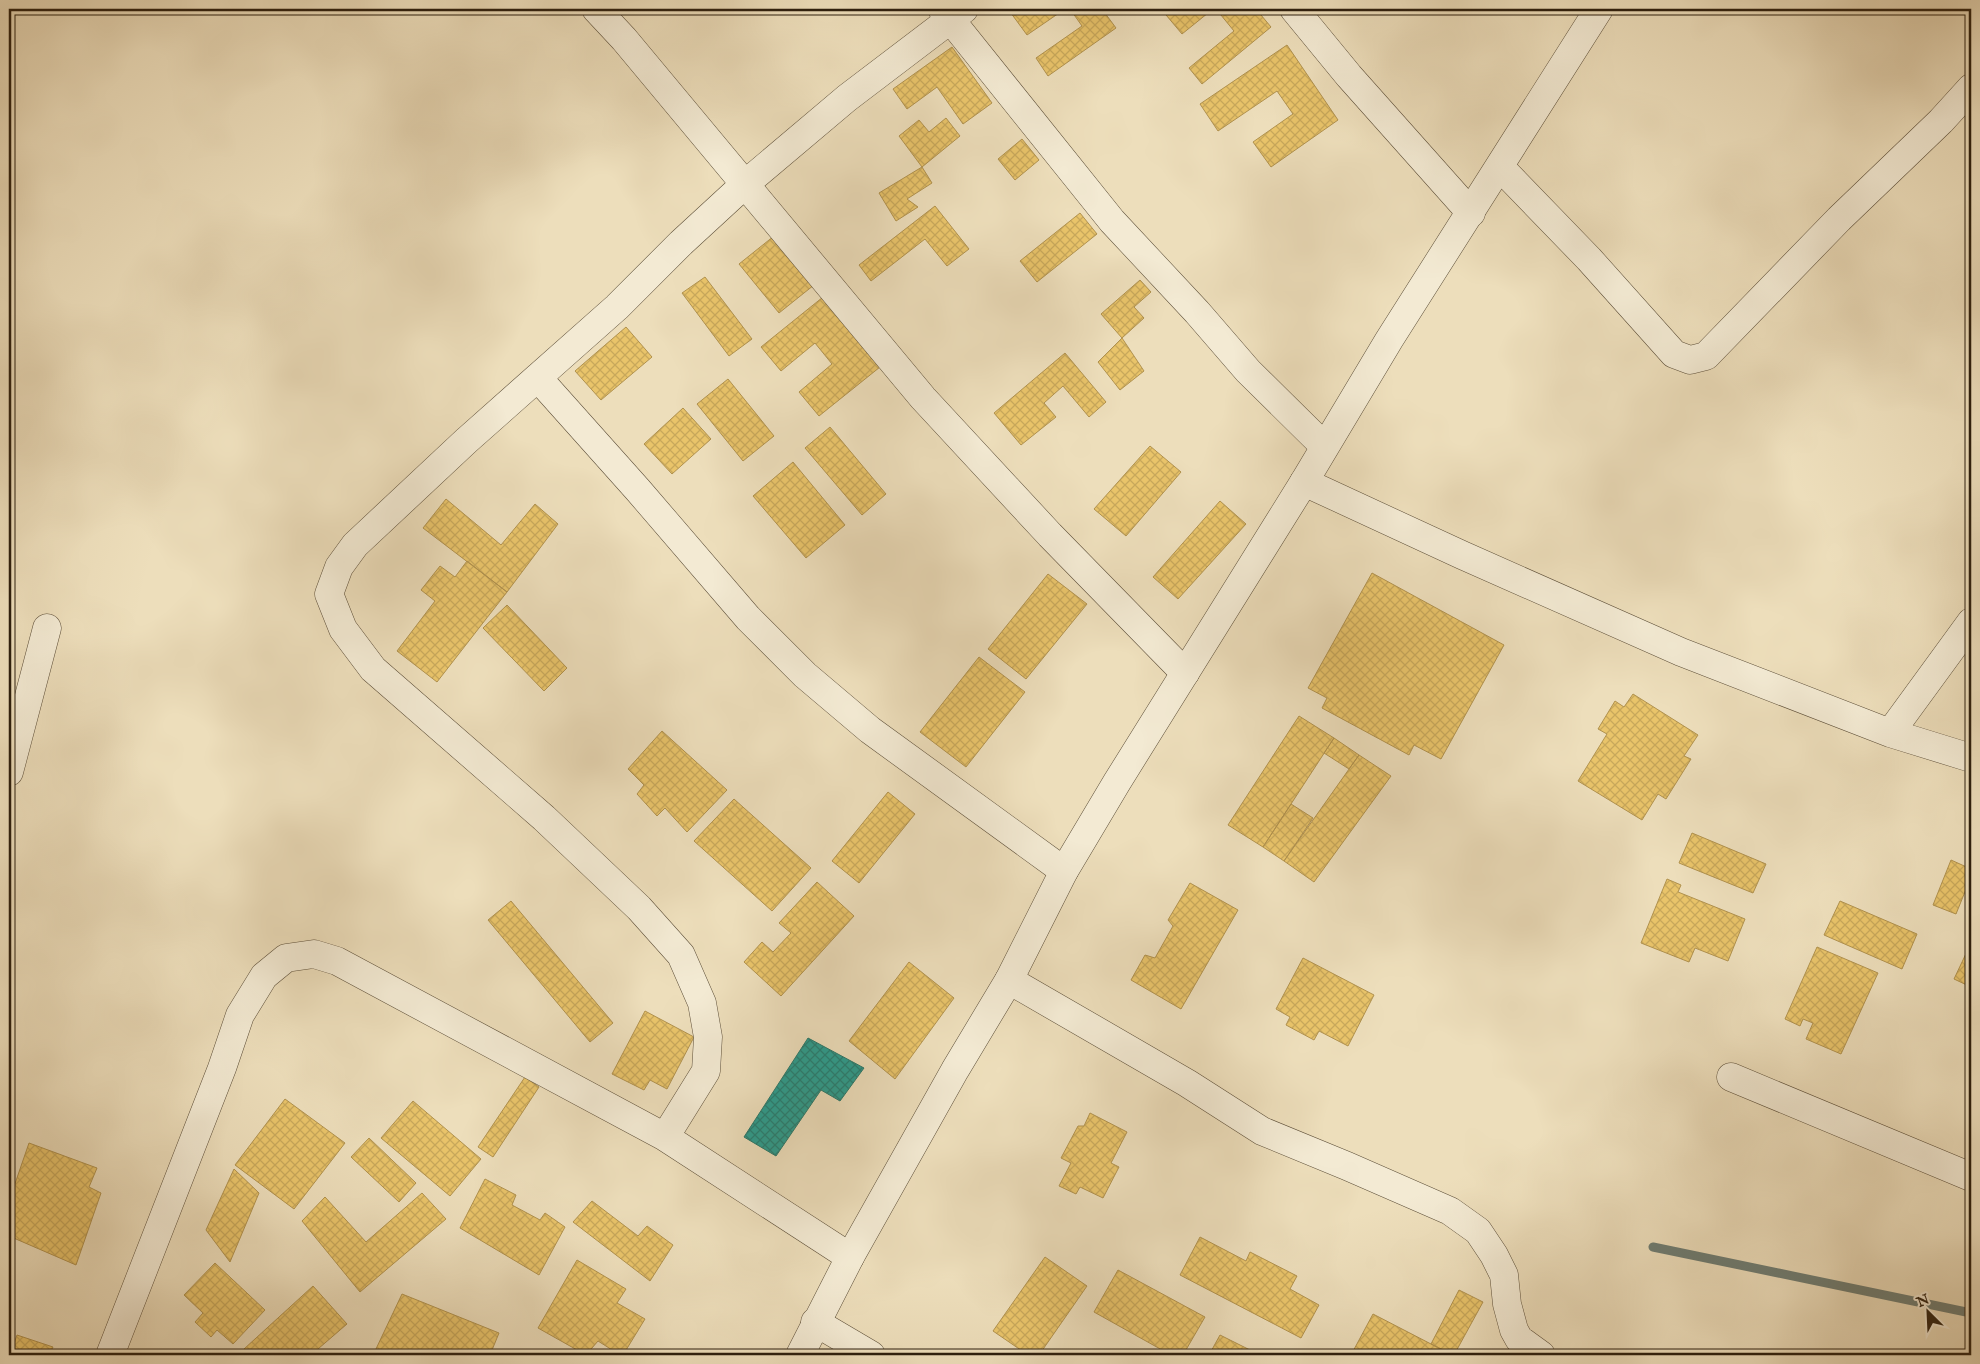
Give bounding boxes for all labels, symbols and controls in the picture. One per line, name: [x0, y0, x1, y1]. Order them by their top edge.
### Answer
north arrow: [1902, 1286, 1952, 1336]
text: N: [1913, 1290, 1932, 1312]

